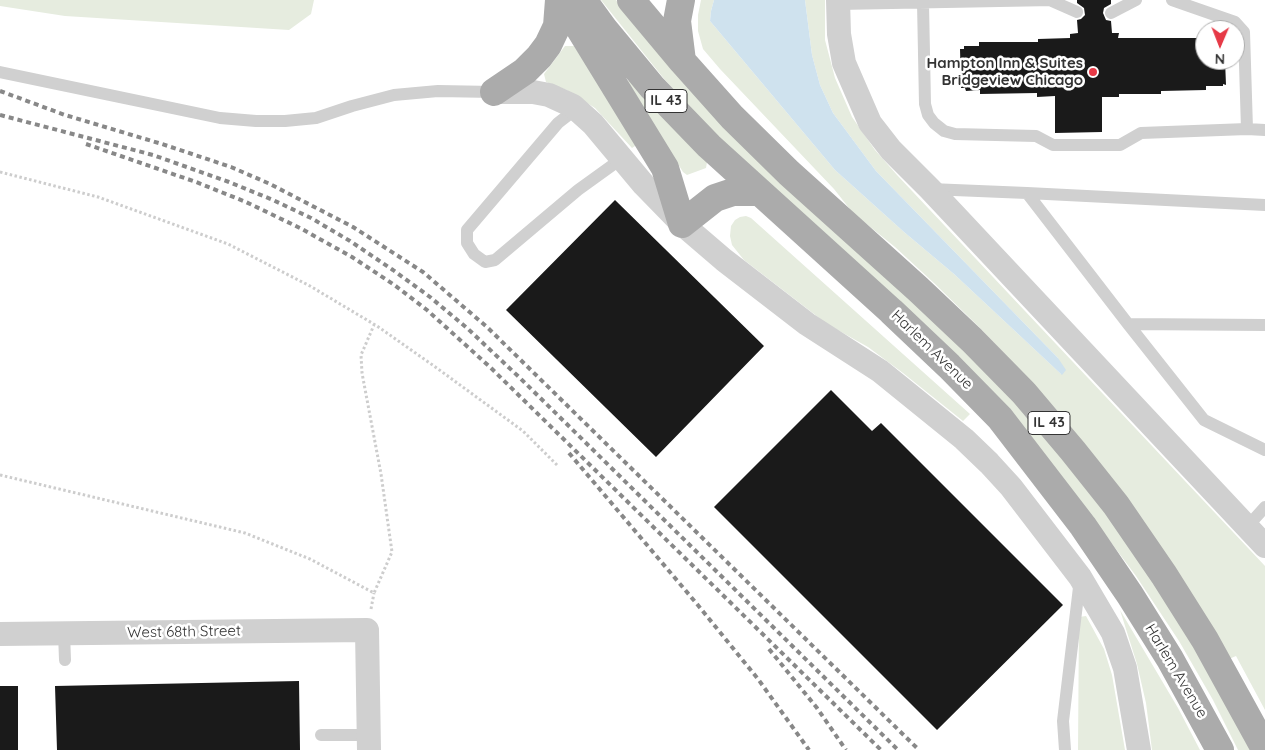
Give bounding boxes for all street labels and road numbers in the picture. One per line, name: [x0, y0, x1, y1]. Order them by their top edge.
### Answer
road number: IL 43: [645, 90, 687, 112]
street label: Harlem Avenue: [887, 307, 977, 393]
road number: IL 43: [1028, 412, 1070, 434]
street label: Harlem Avenue: [1141, 621, 1211, 721]
street label: West 68th Street: [127, 622, 241, 642]

